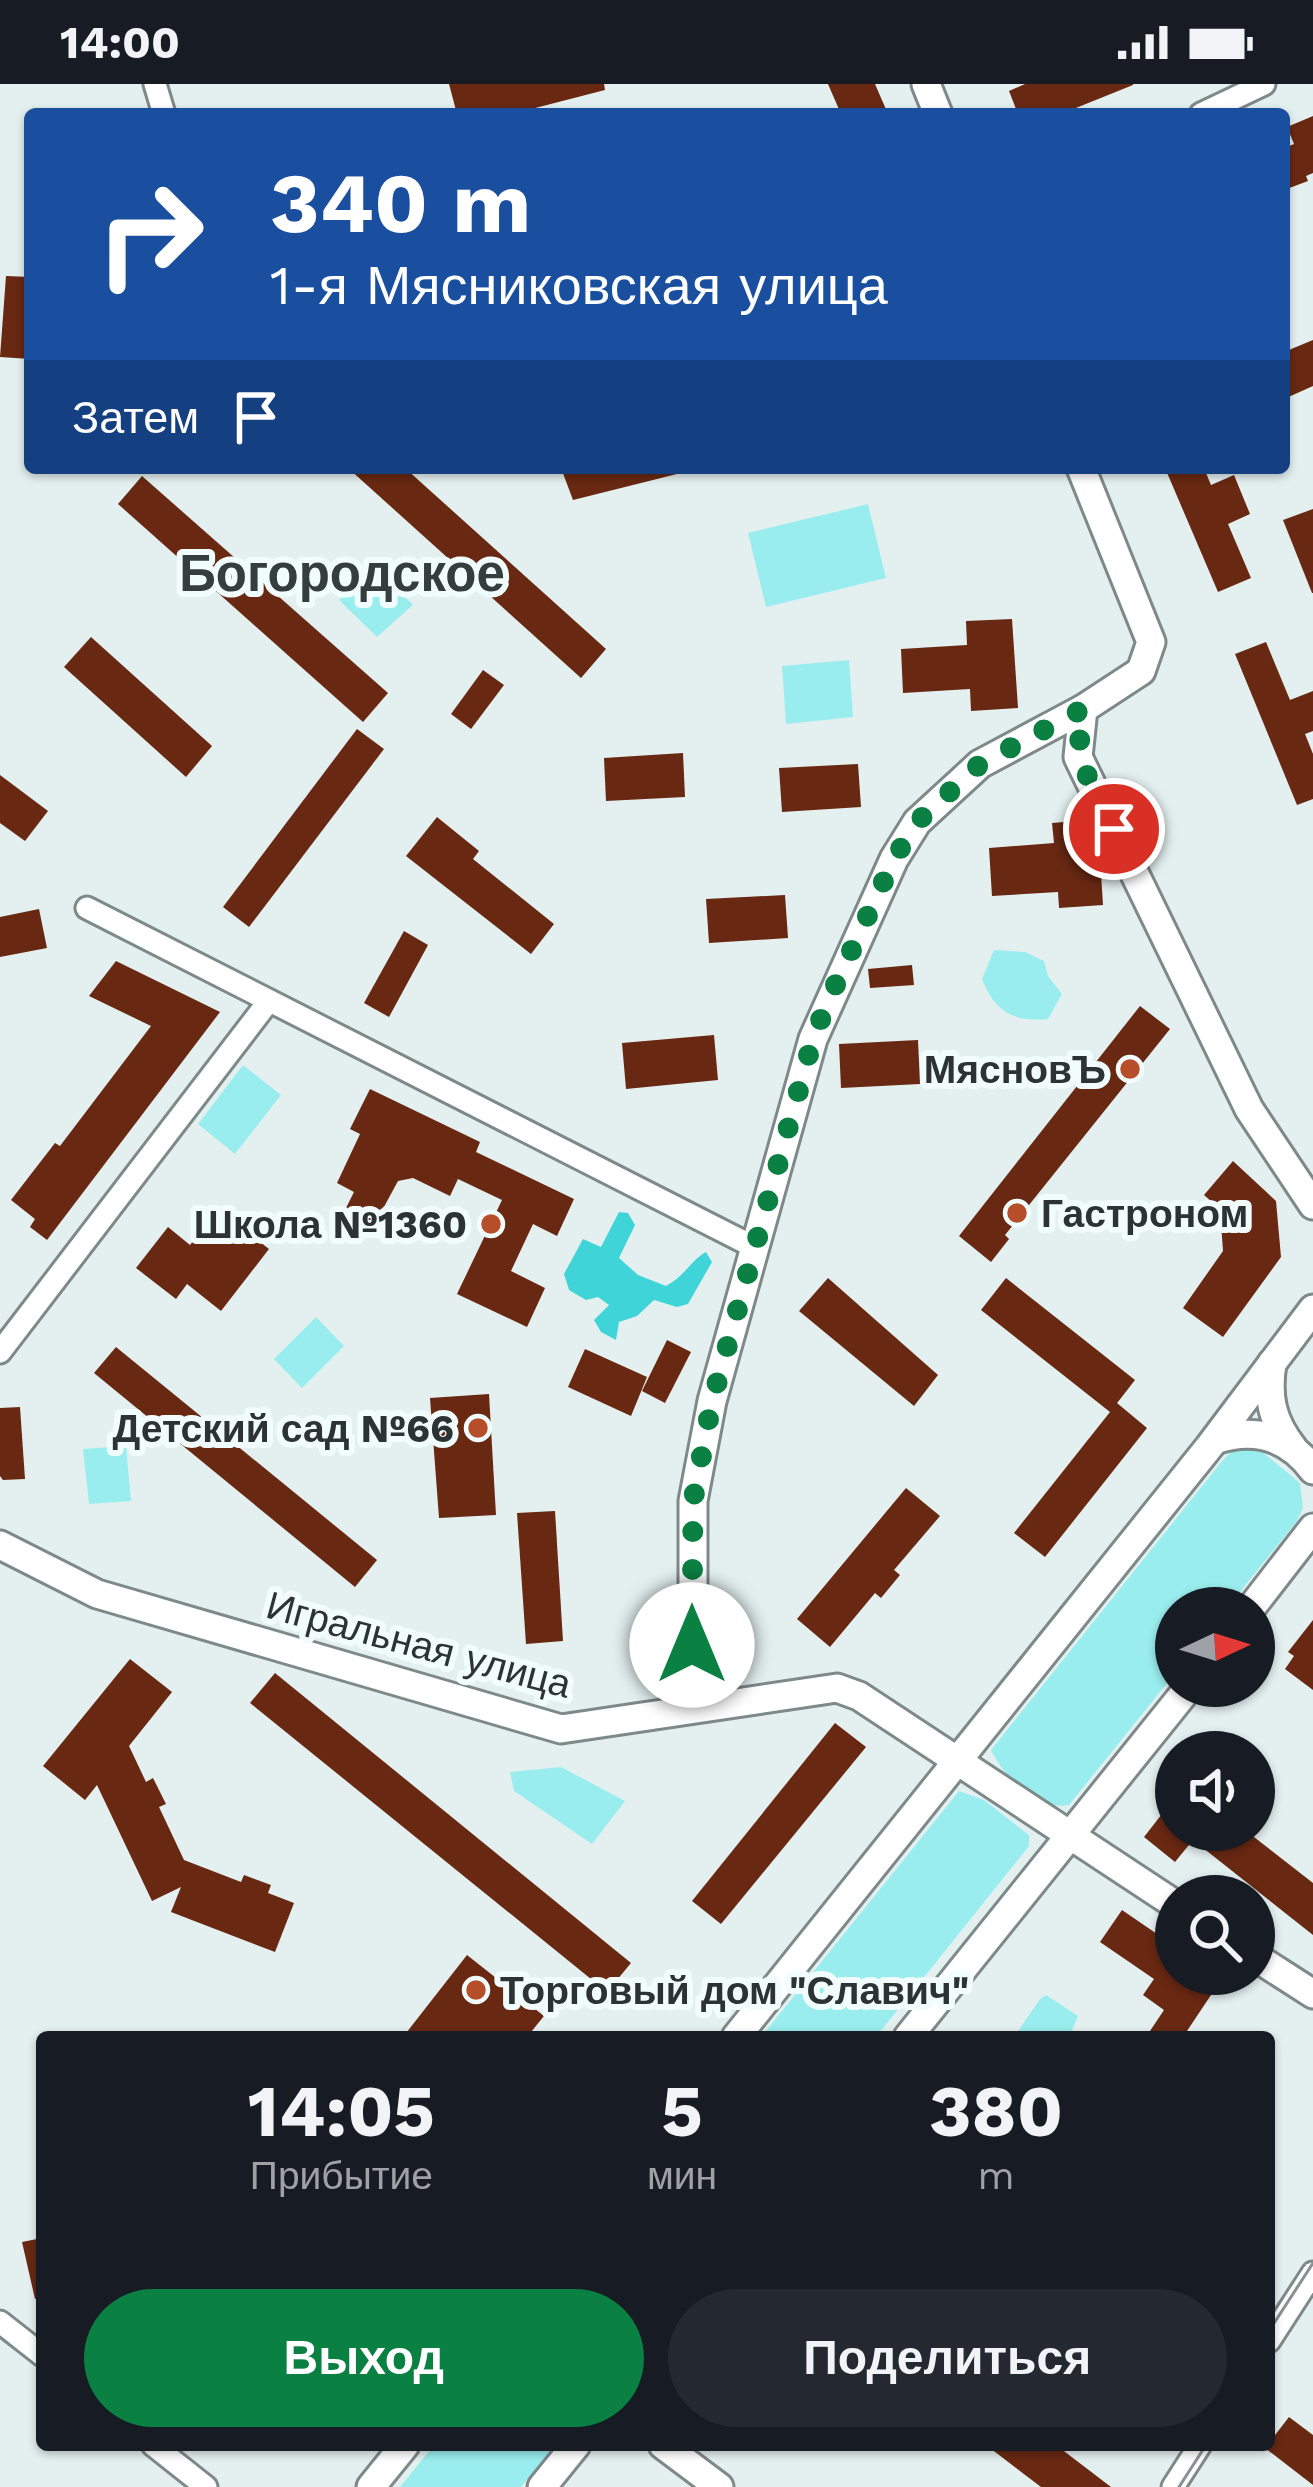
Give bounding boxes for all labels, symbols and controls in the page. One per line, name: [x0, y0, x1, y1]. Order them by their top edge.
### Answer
text: 14:00: [60, 16, 180, 69]
text: 340 m: [270, 154, 531, 252]
icon: right: [72, 156, 228, 312]
text: 1-я Мясниковская улица: [270, 254, 888, 317]
icon: arrive: [223, 384, 289, 450]
text: Затем: [72, 391, 199, 444]
district label: Богородское: [179, 544, 505, 603]
pin: [1063, 778, 1165, 880]
icon: arrive: [1081, 796, 1147, 862]
place label: МясновЪ: [924, 1047, 1106, 1092]
marker: МясновЪ: [1117, 1056, 1143, 1082]
place label: Гастроном: [1041, 1191, 1248, 1236]
marker: Гастроном: [1004, 1200, 1030, 1226]
place label: Школа №1360: [194, 1202, 467, 1247]
marker: Школа №1360: [478, 1211, 504, 1237]
place label: Детский сад №66: [112, 1406, 454, 1451]
marker: Детский сад №66: [465, 1415, 491, 1441]
street label: Игральная улица: [262, 1582, 576, 1707]
position arrow: [629, 1582, 755, 1708]
north arrow: [1155, 1587, 1275, 1707]
map controls: [1155, 1587, 1275, 1995]
button: sound: [1155, 1731, 1275, 1851]
button: search: [1155, 1875, 1275, 1995]
place label: Торговый дом "Славич": [500, 1968, 969, 2013]
marker: Торговый дом "Славич": [463, 1977, 489, 2003]
text: 14:05: [248, 2069, 435, 2153]
text: 5: [661, 2069, 703, 2153]
text: 380: [929, 2069, 1063, 2153]
text: Прибытие: [250, 2153, 433, 2198]
text: мин: [647, 2153, 717, 2198]
text: m: [977, 2153, 1015, 2198]
button: Выход: [84, 2289, 644, 2427]
button: Поделиться: [668, 2289, 1227, 2427]

